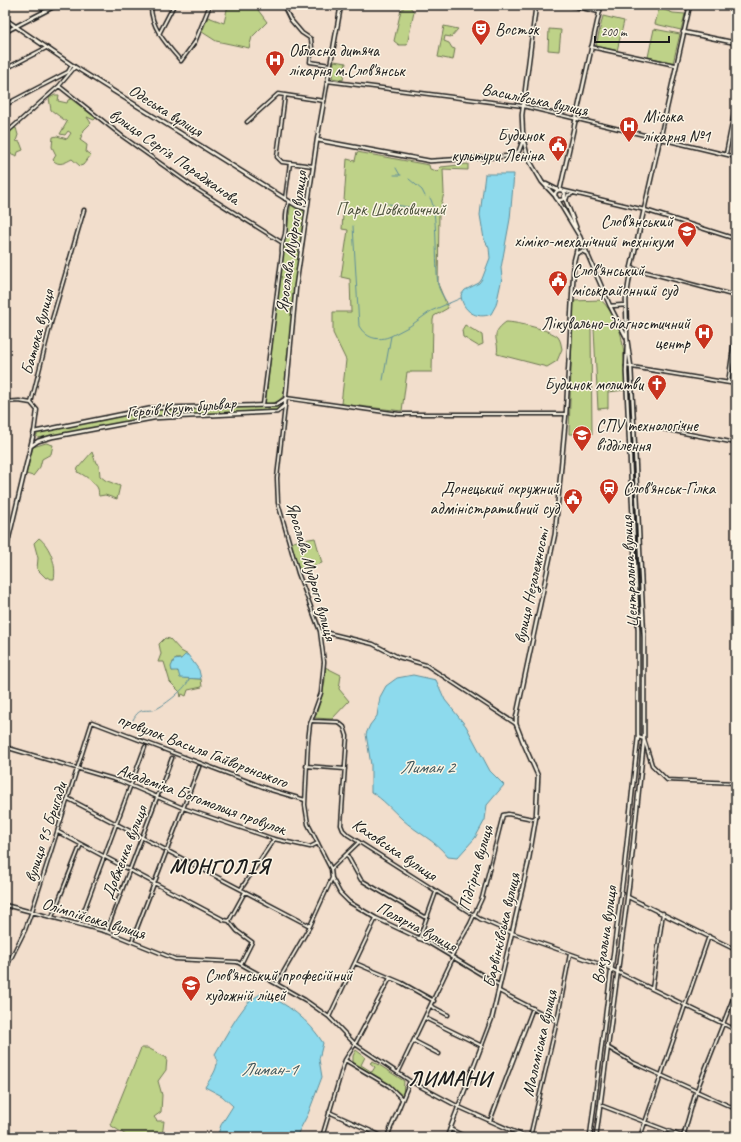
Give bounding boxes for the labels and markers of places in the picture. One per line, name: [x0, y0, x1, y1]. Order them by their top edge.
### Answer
theatre icon: Восток: [470, 18, 492, 46]
place label: Восток: [495, 19, 540, 40]
place label: Обласна дитяча лікарня м.Слов'янськ: [289, 40, 406, 81]
hospital icon: Обласна дитяча лікарня м.Слов'янськ: [264, 49, 286, 77]
place label: Міська лікарня №1: [643, 106, 712, 147]
hospital icon: Міська лікарня №1: [618, 115, 640, 143]
place label: Будинок культури Леніна: [451, 125, 546, 166]
public building icon: Будинок культури Леніна: [547, 134, 569, 162]
place label: Слов’янський хіміко-механічний технікум: [515, 211, 674, 252]
school or university icon: Слов’янський хіміко-механічний технікум: [676, 220, 698, 248]
place label: Слов'янський міськрайонний суд: [572, 260, 679, 301]
public building icon: Слов'янський міськрайонний суд: [547, 269, 569, 297]
place label: Лікувально-діагностичний центр: [542, 313, 692, 354]
hospital icon: Лікувально-діагностичний центр: [693, 322, 715, 350]
church icon: Будинок молитви: [646, 373, 668, 401]
place label: Будинок молитви: [545, 374, 645, 395]
place label: СПУ технологічне відділення: [596, 415, 699, 456]
school or university icon: СПУ технологічне відділення: [571, 424, 593, 452]
station icon: Слов'янськ-Гілка: [598, 477, 620, 505]
place label: Донецький окружний адміністративний суд: [430, 478, 561, 519]
place label: Слов'янськ-Гілка: [623, 478, 717, 499]
public building icon: Донецький окружний адміністративний суд: [562, 487, 584, 515]
place label: Слов'янський професійний художній ліцей: [205, 965, 353, 1006]
school or university icon: Слов'янський професійний художній ліцей: [180, 974, 202, 1002]

